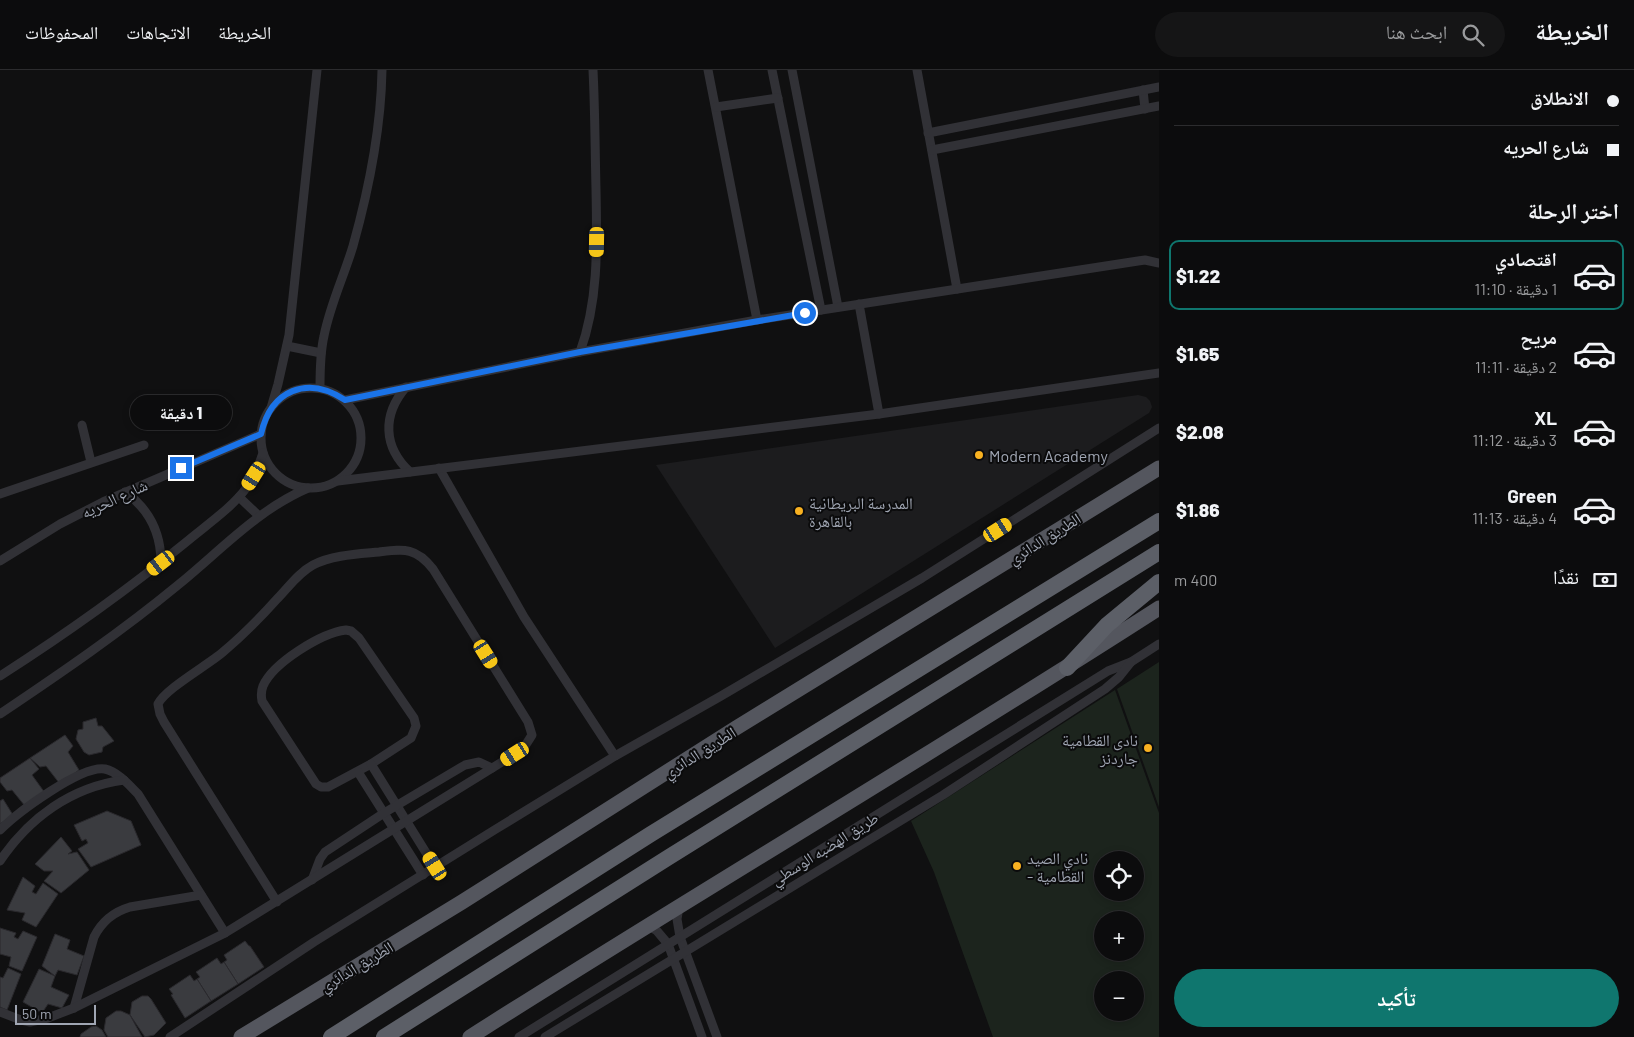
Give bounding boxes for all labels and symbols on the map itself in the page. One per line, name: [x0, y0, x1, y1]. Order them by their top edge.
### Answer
car: [589, 227, 604, 257]
route start: [794, 302, 816, 324]
callout: 1 دقيقة: [130, 396, 232, 430]
place label: Modern Academy: [989, 446, 1108, 465]
marker: Modern Academy: [973, 449, 985, 461]
route end: [170, 457, 192, 479]
car: [239, 459, 268, 493]
street label: شارع الحريه: [78, 474, 151, 523]
place label: المدرسة البريطانية بالقاهرة: [809, 493, 913, 531]
marker: المدرسة البريطانية بالقاهرة: [793, 505, 805, 517]
street label: الطريق الدائري: [1004, 508, 1086, 571]
car: [981, 516, 1014, 544]
car: [144, 548, 177, 578]
car: [471, 637, 500, 671]
street label: الطريق الدائري: [659, 722, 741, 785]
place label: نادى القطامية جاردنز: [1062, 730, 1138, 768]
car: [498, 740, 531, 768]
marker: نادى القطامية جاردنز: [1142, 742, 1154, 754]
street label: طريق الهضبه الوسطي: [767, 807, 883, 892]
place label: نادي الصيد - القطامية: [1027, 848, 1088, 885]
car: [420, 849, 449, 883]
marker: نادي الصيد - القطامية: [1011, 860, 1023, 872]
street label: الطريق الدائري: [316, 937, 398, 999]
scale bar: [15, 1002, 96, 1025]

